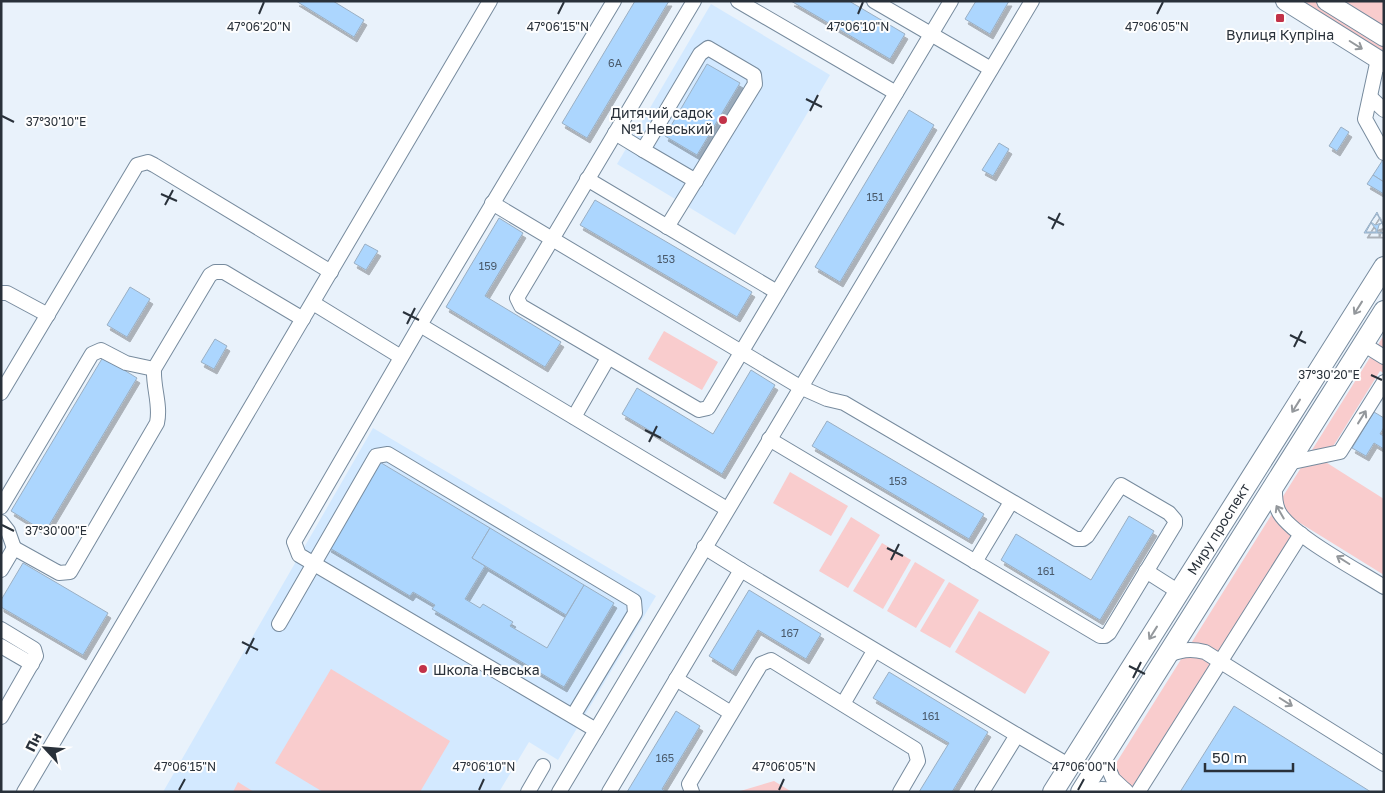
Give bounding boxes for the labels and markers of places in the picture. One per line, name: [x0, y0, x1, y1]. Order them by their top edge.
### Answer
marker: Вулиця Купріна: [1274, 12, 1286, 24]
place label: Вулиця Купріна: [1226, 26, 1334, 43]
place label: Дитячий садок №1 Невський: [611, 104, 713, 137]
marker: Дитячий садок №1 Невський: [717, 114, 729, 126]
place label: Школа Невська: [433, 661, 540, 678]
marker: Школа Невська: [417, 663, 429, 675]

